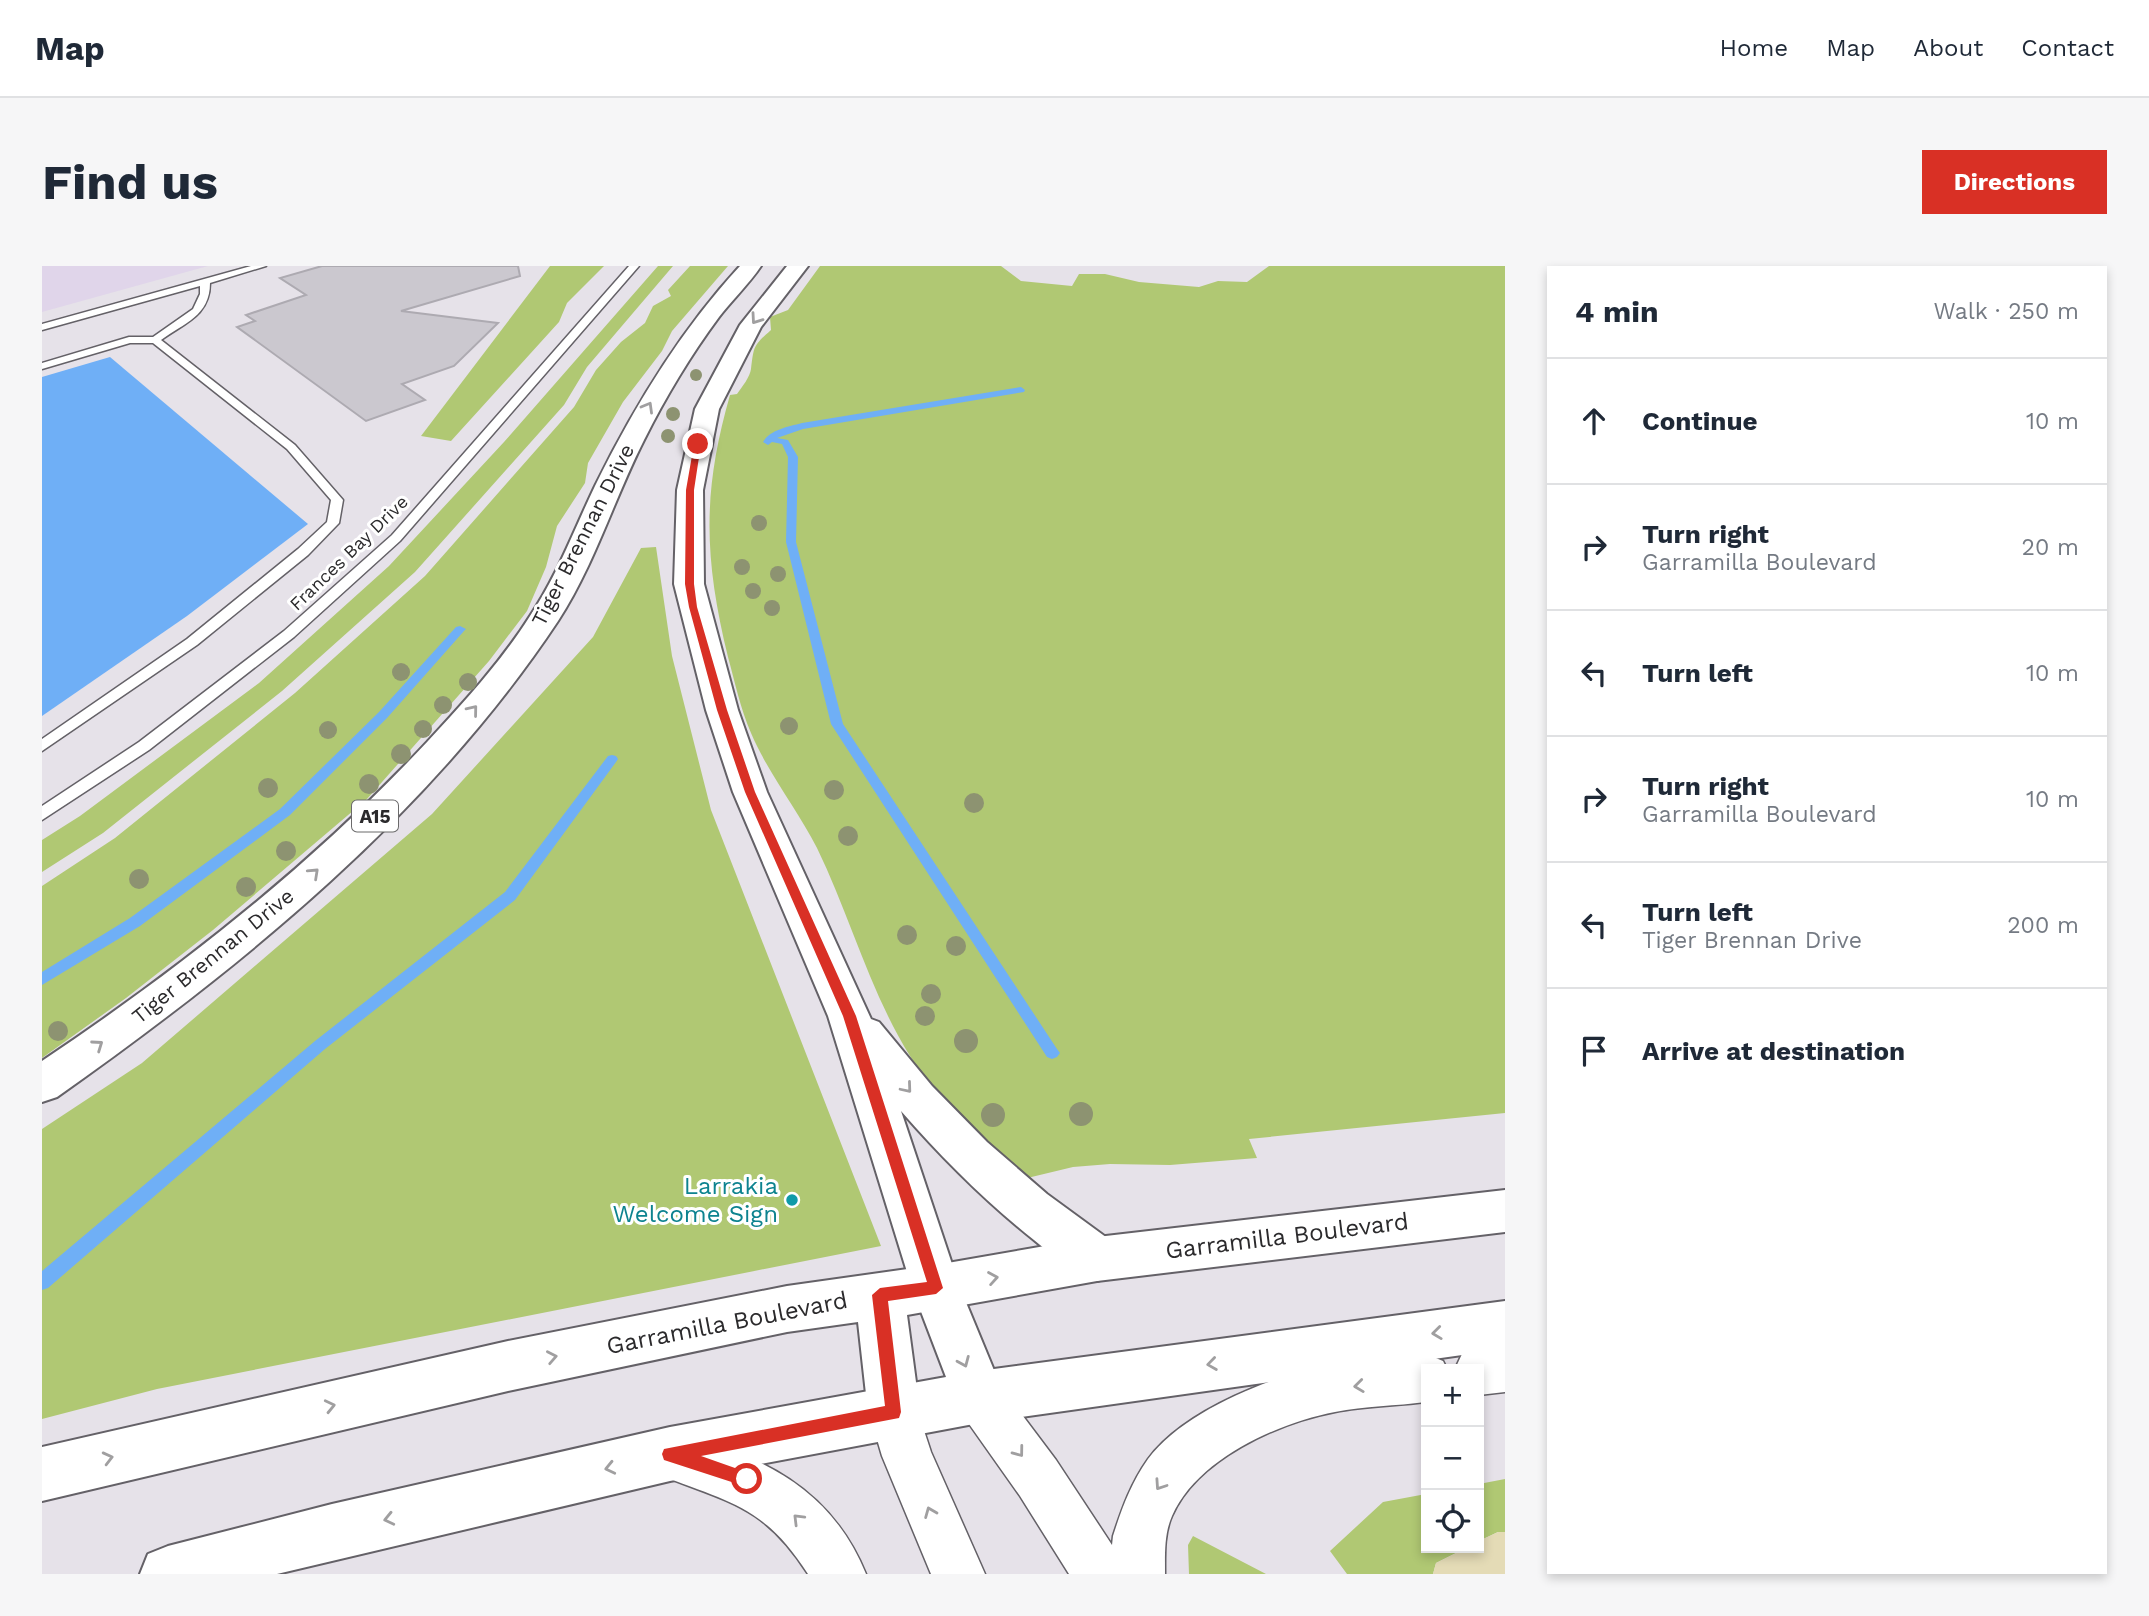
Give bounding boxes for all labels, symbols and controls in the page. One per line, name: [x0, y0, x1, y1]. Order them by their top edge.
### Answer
text: Map: [35, 29, 105, 68]
text: Home: [1720, 34, 1788, 62]
text: Map: [1826, 34, 1875, 62]
text: About: [1913, 34, 1983, 62]
text: Contact: [2021, 34, 2114, 62]
button: Directions: [1922, 150, 2107, 214]
text: Find us: [42, 153, 218, 211]
text: 4 min: [1575, 294, 1659, 329]
text: Walk · 250 m: [1933, 298, 2079, 325]
one-way arrow: [752, 311, 764, 324]
one-way arrow: [640, 402, 653, 415]
icon: ahead: [1575, 402, 1613, 440]
text: Continue: [1642, 406, 1758, 436]
text: 10 m: [2026, 408, 2079, 435]
route end: [682, 428, 713, 459]
street label: Tiger Brennan Drive: [526, 440, 639, 630]
street label: Frances Bay Drive: [285, 491, 412, 614]
text: Turn right: [1642, 519, 1769, 549]
icon: right: [1575, 528, 1613, 566]
text: 20 m: [2022, 534, 2079, 561]
text: Garramilla Boulevard: [1642, 549, 1877, 576]
icon: left: [1575, 654, 1613, 692]
text: Turn left: [1642, 658, 1753, 688]
text: 10 m: [2026, 660, 2079, 687]
one-way arrow: [465, 706, 477, 719]
text: Turn right: [1642, 771, 1769, 801]
icon: right: [1575, 780, 1613, 818]
text: 10 m: [2026, 786, 2079, 813]
road number: A15: [352, 800, 398, 832]
text: Garramilla Boulevard: [1642, 801, 1877, 828]
one-way arrow: [306, 869, 319, 882]
street label: Tiger Brennan Drive: [127, 883, 299, 1029]
text: Turn left: [1642, 897, 1753, 927]
icon: left: [1575, 906, 1613, 944]
text: 200 m: [2007, 912, 2079, 939]
text: Tiger Brennan Drive: [1642, 927, 1862, 954]
icon: arrive: [1575, 1032, 1613, 1070]
text: Arrive at destination: [1642, 1036, 1905, 1066]
one-way arrow: [90, 1041, 103, 1053]
one-way arrow: [899, 1080, 911, 1093]
place label: Larrakia Welcome Sign: [613, 1172, 778, 1228]
marker: Larrakia Welcome Sign: [784, 1192, 800, 1208]
street label: Garramilla Boulevard: [1164, 1207, 1410, 1265]
one-way arrow: [987, 1271, 999, 1286]
street label: Garramilla Boulevard: [604, 1286, 850, 1360]
one-way arrow: [1431, 1326, 1443, 1341]
one-way arrow: [546, 1350, 558, 1365]
one-way arrow: [956, 1355, 970, 1367]
one-way arrow: [1206, 1356, 1218, 1371]
map controls: [1421, 1364, 1484, 1553]
button: +: [1421, 1364, 1484, 1427]
one-way arrow: [1353, 1379, 1364, 1394]
one-way arrow: [324, 1400, 336, 1415]
button: −: [1421, 1427, 1484, 1490]
one-way arrow: [1011, 1445, 1024, 1457]
one-way arrow: [102, 1452, 114, 1466]
one-way arrow: [604, 1460, 616, 1474]
route start: [731, 1463, 762, 1494]
one-way arrow: [1156, 1477, 1169, 1490]
button: locate: [1421, 1490, 1484, 1553]
one-way arrow: [924, 1506, 938, 1519]
one-way arrow: [383, 1510, 395, 1525]
one-way arrow: [794, 1515, 807, 1528]

